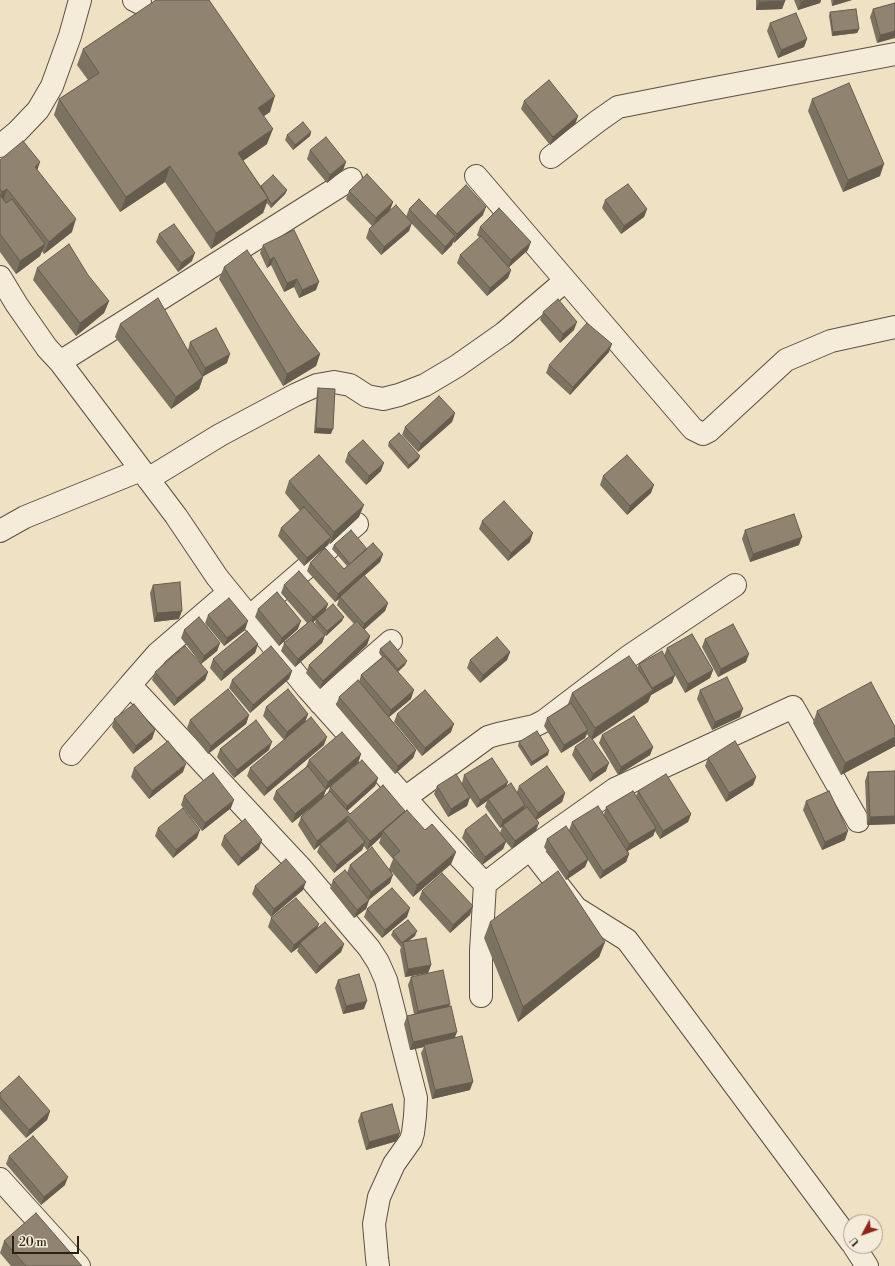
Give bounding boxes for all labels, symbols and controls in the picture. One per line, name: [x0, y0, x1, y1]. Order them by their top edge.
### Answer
north arrow: [843, 1214, 883, 1254]
scale bar: [14, 1228, 81, 1254]
text: U: [847, 1233, 863, 1249]
text: 20 m: [19, 1235, 47, 1250]

